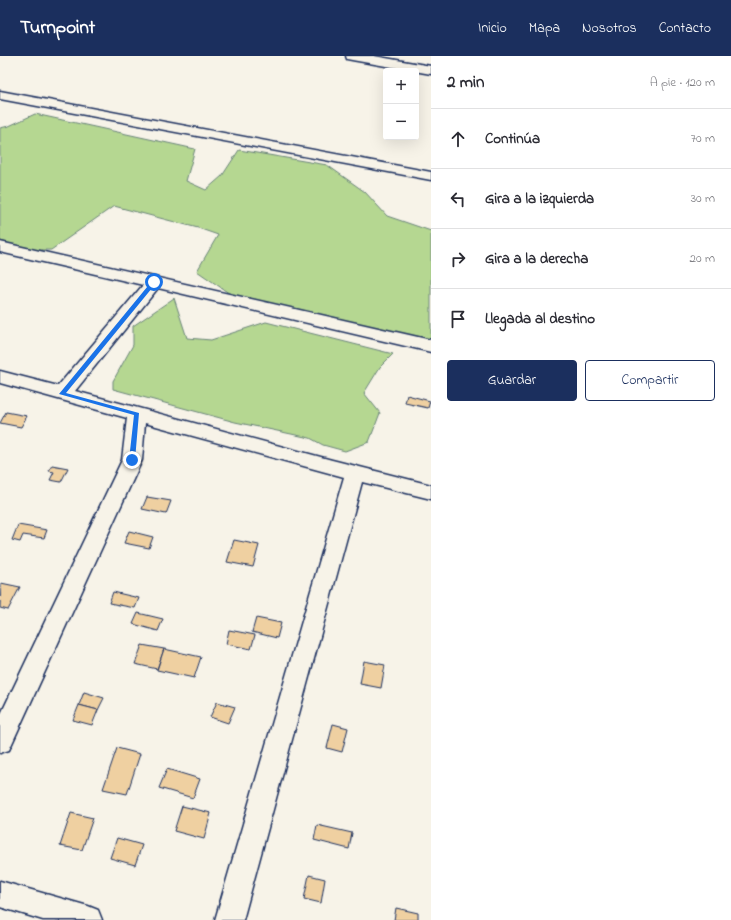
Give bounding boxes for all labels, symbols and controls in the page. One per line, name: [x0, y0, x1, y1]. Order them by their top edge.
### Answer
text: Turnpoint: [20, 15, 95, 42]
text: Inicio: [478, 18, 507, 39]
text: Mapa: [529, 18, 560, 39]
text: Nosotros: [582, 18, 637, 39]
text: Contacto: [659, 18, 711, 39]
map controls: [383, 68, 419, 140]
button: +: [383, 68, 419, 104]
text: 2 min: [447, 70, 484, 95]
text: A pie · 120 m: [650, 73, 715, 92]
button: −: [383, 104, 419, 140]
icon: ahead: [447, 128, 469, 150]
text: Continúa: [485, 128, 540, 150]
text: 70 m: [691, 129, 715, 148]
icon: left: [447, 188, 469, 210]
text: Gira a la izquierda: [485, 188, 594, 210]
text: 30 m: [691, 189, 715, 208]
icon: right: [447, 248, 469, 270]
text: Gira a la derecha: [485, 248, 588, 270]
text: 20 m: [690, 249, 715, 268]
route start: [145, 273, 163, 291]
icon: arrive: [447, 308, 469, 330]
text: Llegada al destino: [485, 308, 595, 330]
button: Guardar: [447, 360, 577, 401]
button: Compartir: [585, 360, 715, 401]
route end: [123, 451, 141, 469]

